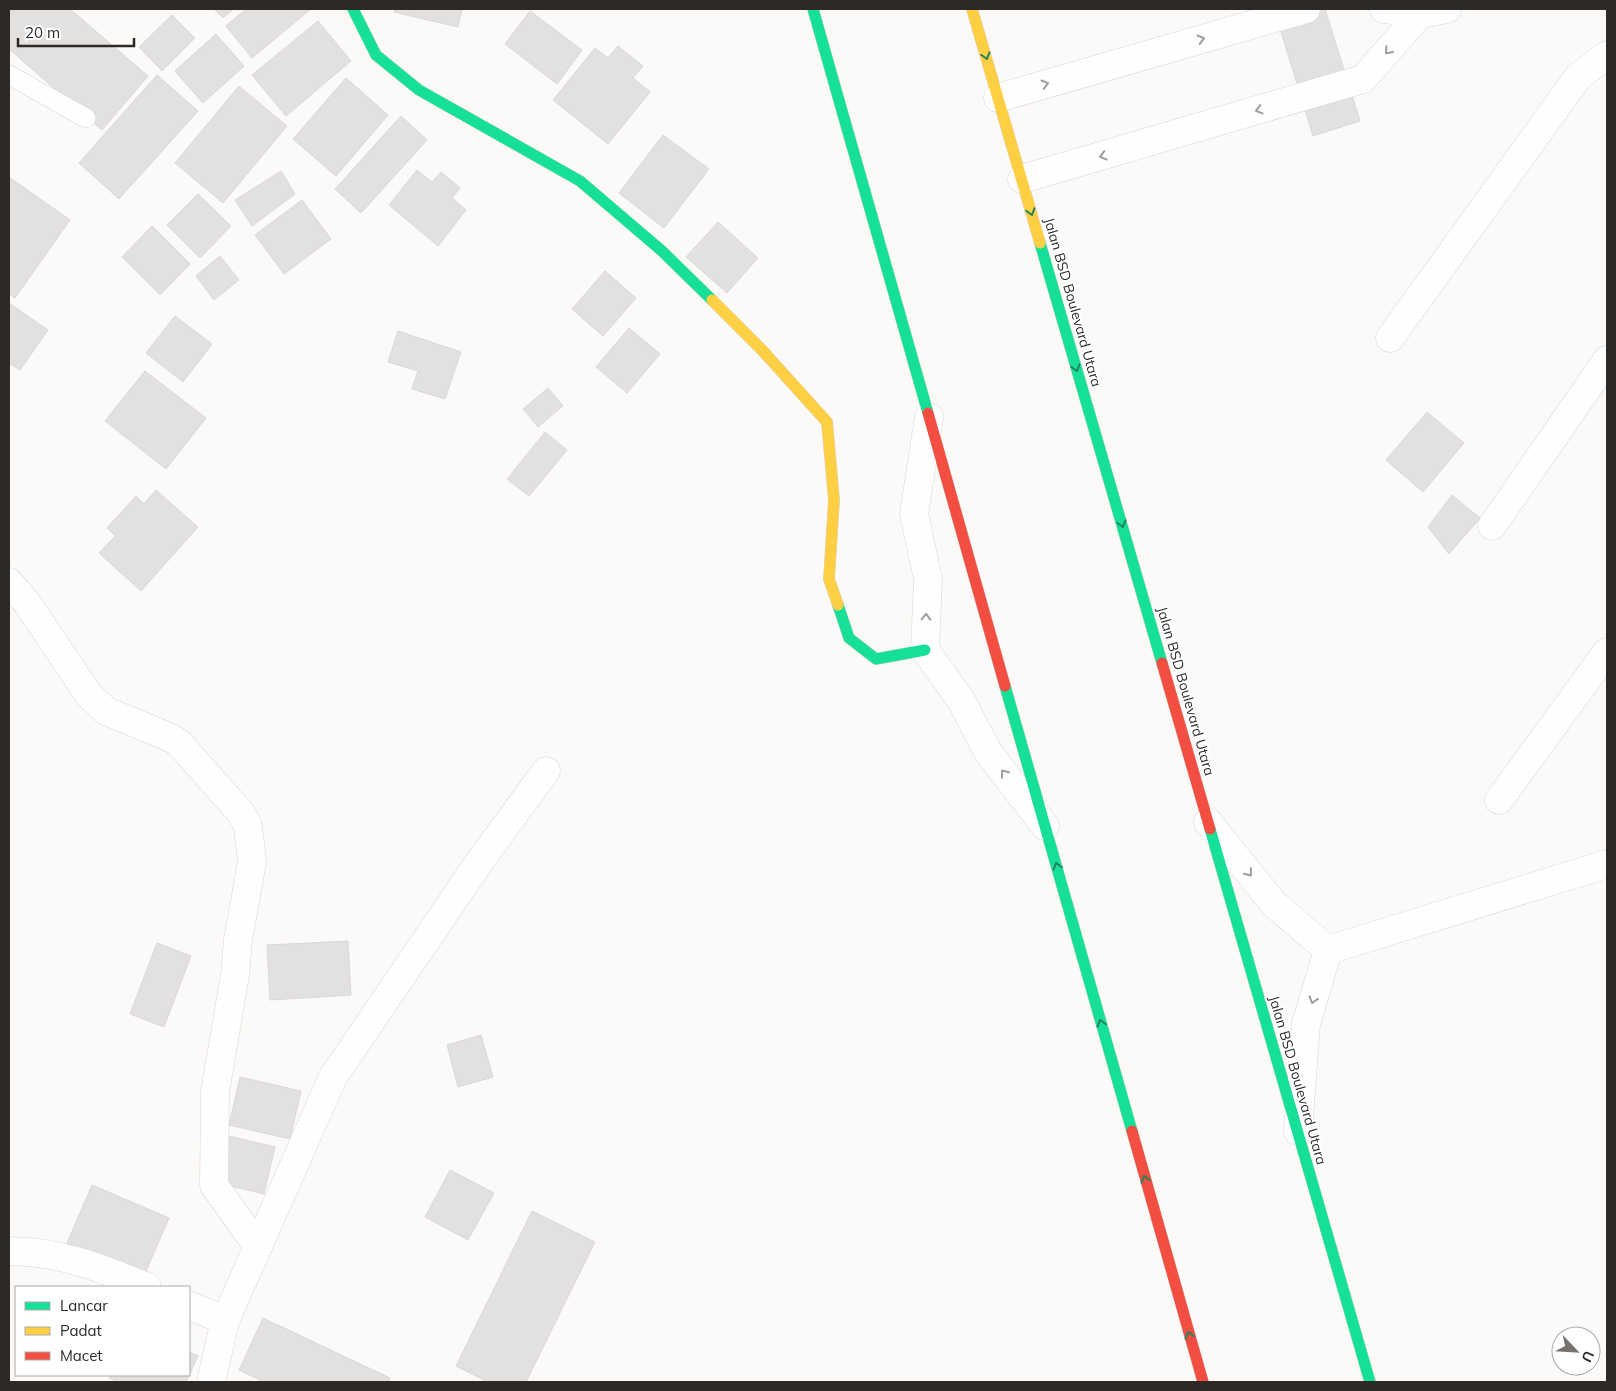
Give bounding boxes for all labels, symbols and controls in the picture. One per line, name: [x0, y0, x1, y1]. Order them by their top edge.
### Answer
scale bar: [18, 15, 134, 47]
text: 20 m: [25, 23, 60, 42]
one-way arrow: [1196, 34, 1205, 45]
one-way arrow: [1384, 46, 1393, 55]
one-way arrow: [980, 51, 990, 59]
one-way arrow: [1040, 80, 1048, 90]
one-way arrow: [1255, 105, 1263, 115]
one-way arrow: [1099, 150, 1107, 160]
one-way arrow: [1026, 207, 1036, 215]
street label: Jalan BSD Boulevard Utara: [1040, 215, 1106, 389]
one-way arrow: [1071, 363, 1081, 371]
one-way arrow: [1116, 519, 1126, 527]
street label: Jalan BSD Boulevard Utara: [1153, 604, 1219, 778]
one-way arrow: [921, 613, 932, 621]
one-way arrow: [1002, 770, 1010, 779]
one-way arrow: [1052, 863, 1062, 871]
one-way arrow: [1244, 868, 1253, 877]
street label: Jalan BSD Boulevard Utara: [1265, 993, 1331, 1167]
one-way arrow: [1308, 995, 1318, 1004]
one-way arrow: [1096, 1019, 1106, 1027]
one-way arrow: [1141, 1175, 1151, 1184]
legend: [15, 1286, 190, 1376]
text: Lancar: [60, 1296, 108, 1315]
text: Padat: [60, 1321, 102, 1340]
north arrow: [1551, 1326, 1601, 1376]
one-way arrow: [1185, 1332, 1195, 1340]
text: Macet: [60, 1346, 103, 1365]
text: U: [1577, 1348, 1598, 1365]

